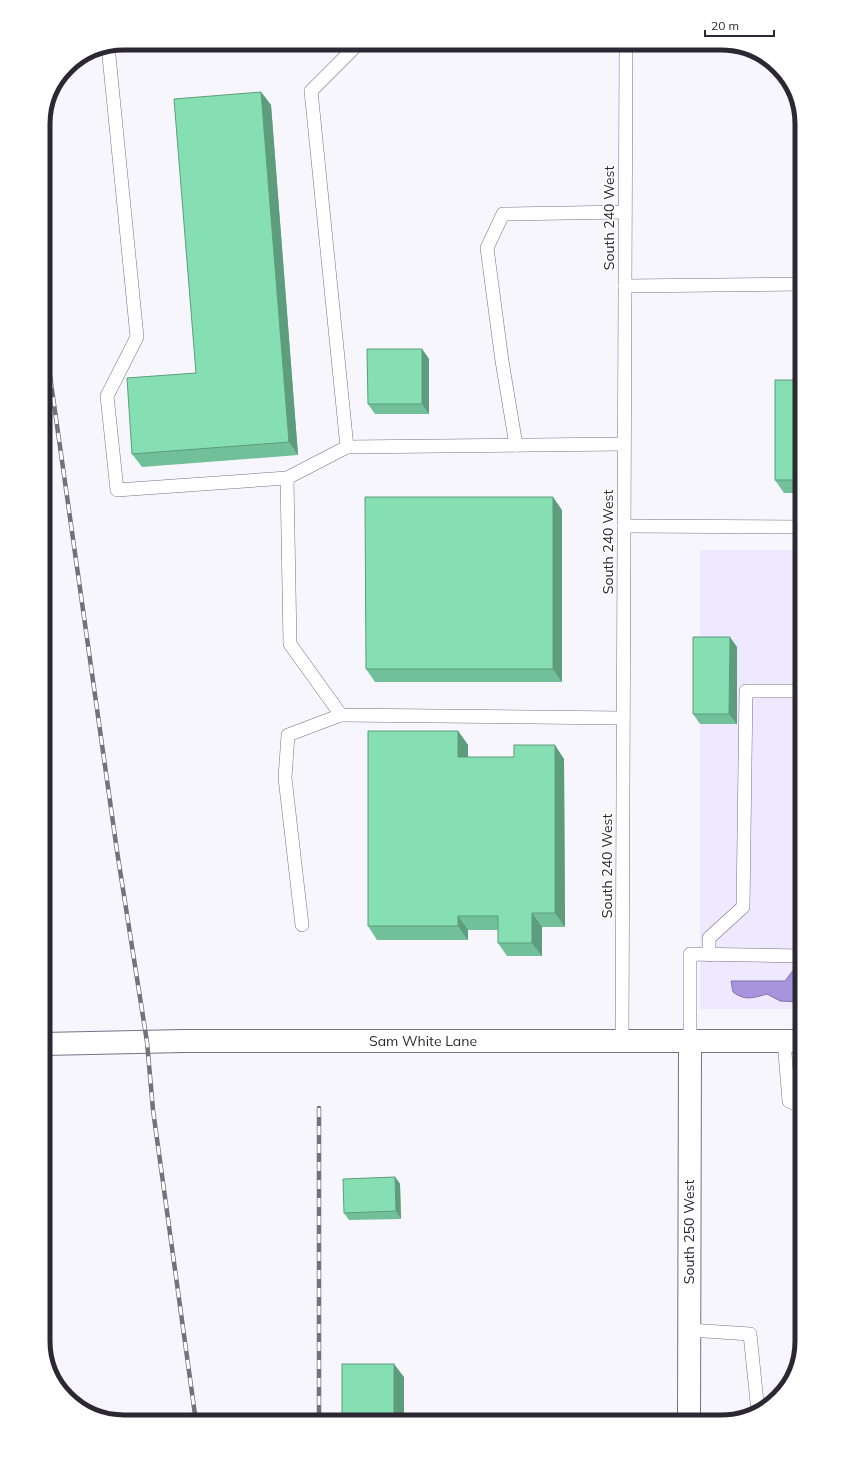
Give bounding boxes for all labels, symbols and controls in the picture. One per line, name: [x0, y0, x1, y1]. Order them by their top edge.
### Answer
scale bar: [705, 12, 774, 38]
text: 20 m: [711, 18, 739, 33]
street label: South 240 West: [600, 166, 618, 270]
street label: South 240 West: [599, 490, 617, 594]
street label: South 240 West: [598, 814, 616, 918]
street label: Sam White Lane: [369, 1032, 477, 1050]
street label: South 250 West: [680, 1180, 698, 1284]

